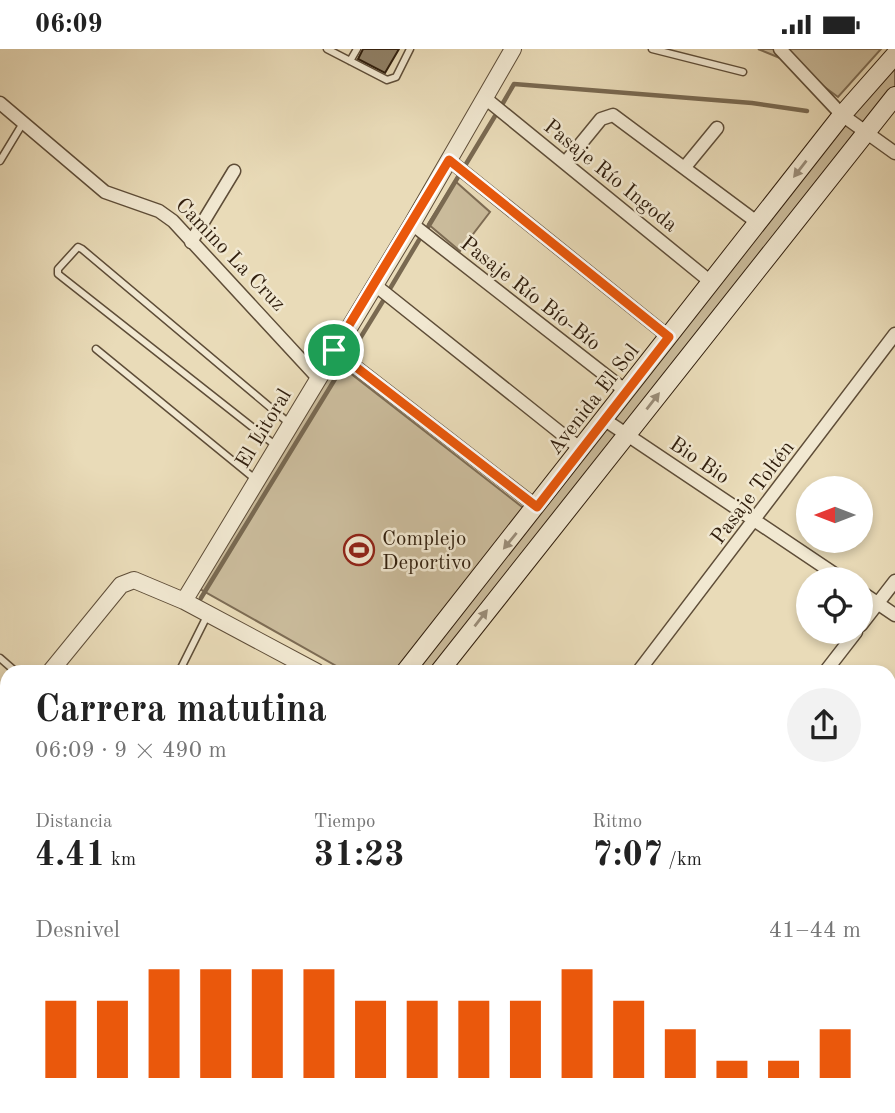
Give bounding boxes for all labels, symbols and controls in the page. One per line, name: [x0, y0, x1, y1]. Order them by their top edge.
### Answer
text: 06:09: [35, 12, 103, 38]
street label: Pasaje Río Ingoda: [539, 116, 681, 236]
one-way arrow: [793, 159, 808, 177]
street label: Camino La Cruz: [171, 195, 289, 316]
street label: Pasaje Río Bío-Bío: [456, 233, 604, 355]
pin: [304, 320, 364, 380]
icon: arrive: [315, 331, 353, 369]
street label: Avenida El Sol: [545, 340, 644, 459]
street label: El Litoral: [233, 385, 296, 472]
one-way arrow: [645, 393, 660, 411]
street label: Bio Bio: [665, 434, 733, 489]
street label: Pasaje Toltén: [708, 437, 799, 549]
north arrow: [796, 476, 873, 553]
map controls: [796, 476, 873, 644]
place label: Complejo Deportivo: [382, 529, 472, 574]
sports icon: Complejo Deportivo: [342, 533, 376, 567]
one-way arrow: [503, 533, 518, 550]
button: locate: [796, 567, 873, 644]
one-way arrow: [474, 610, 489, 628]
button: share: [787, 688, 861, 762]
text: Carrera matutina: [35, 692, 327, 730]
text: 06:09 · 9 × 490 m: [35, 739, 227, 762]
text: Distancia: [35, 813, 112, 832]
text: Tiempo: [314, 813, 375, 832]
text: Ritmo: [592, 813, 642, 832]
text: 4.41: [35, 838, 106, 873]
text: 31:23: [314, 838, 405, 873]
text: 7:07: [592, 838, 663, 873]
text: km: [106, 851, 136, 870]
text: /km: [663, 851, 702, 870]
text: Desnivel: [35, 919, 120, 942]
text: 41–44 m: [769, 919, 861, 942]

